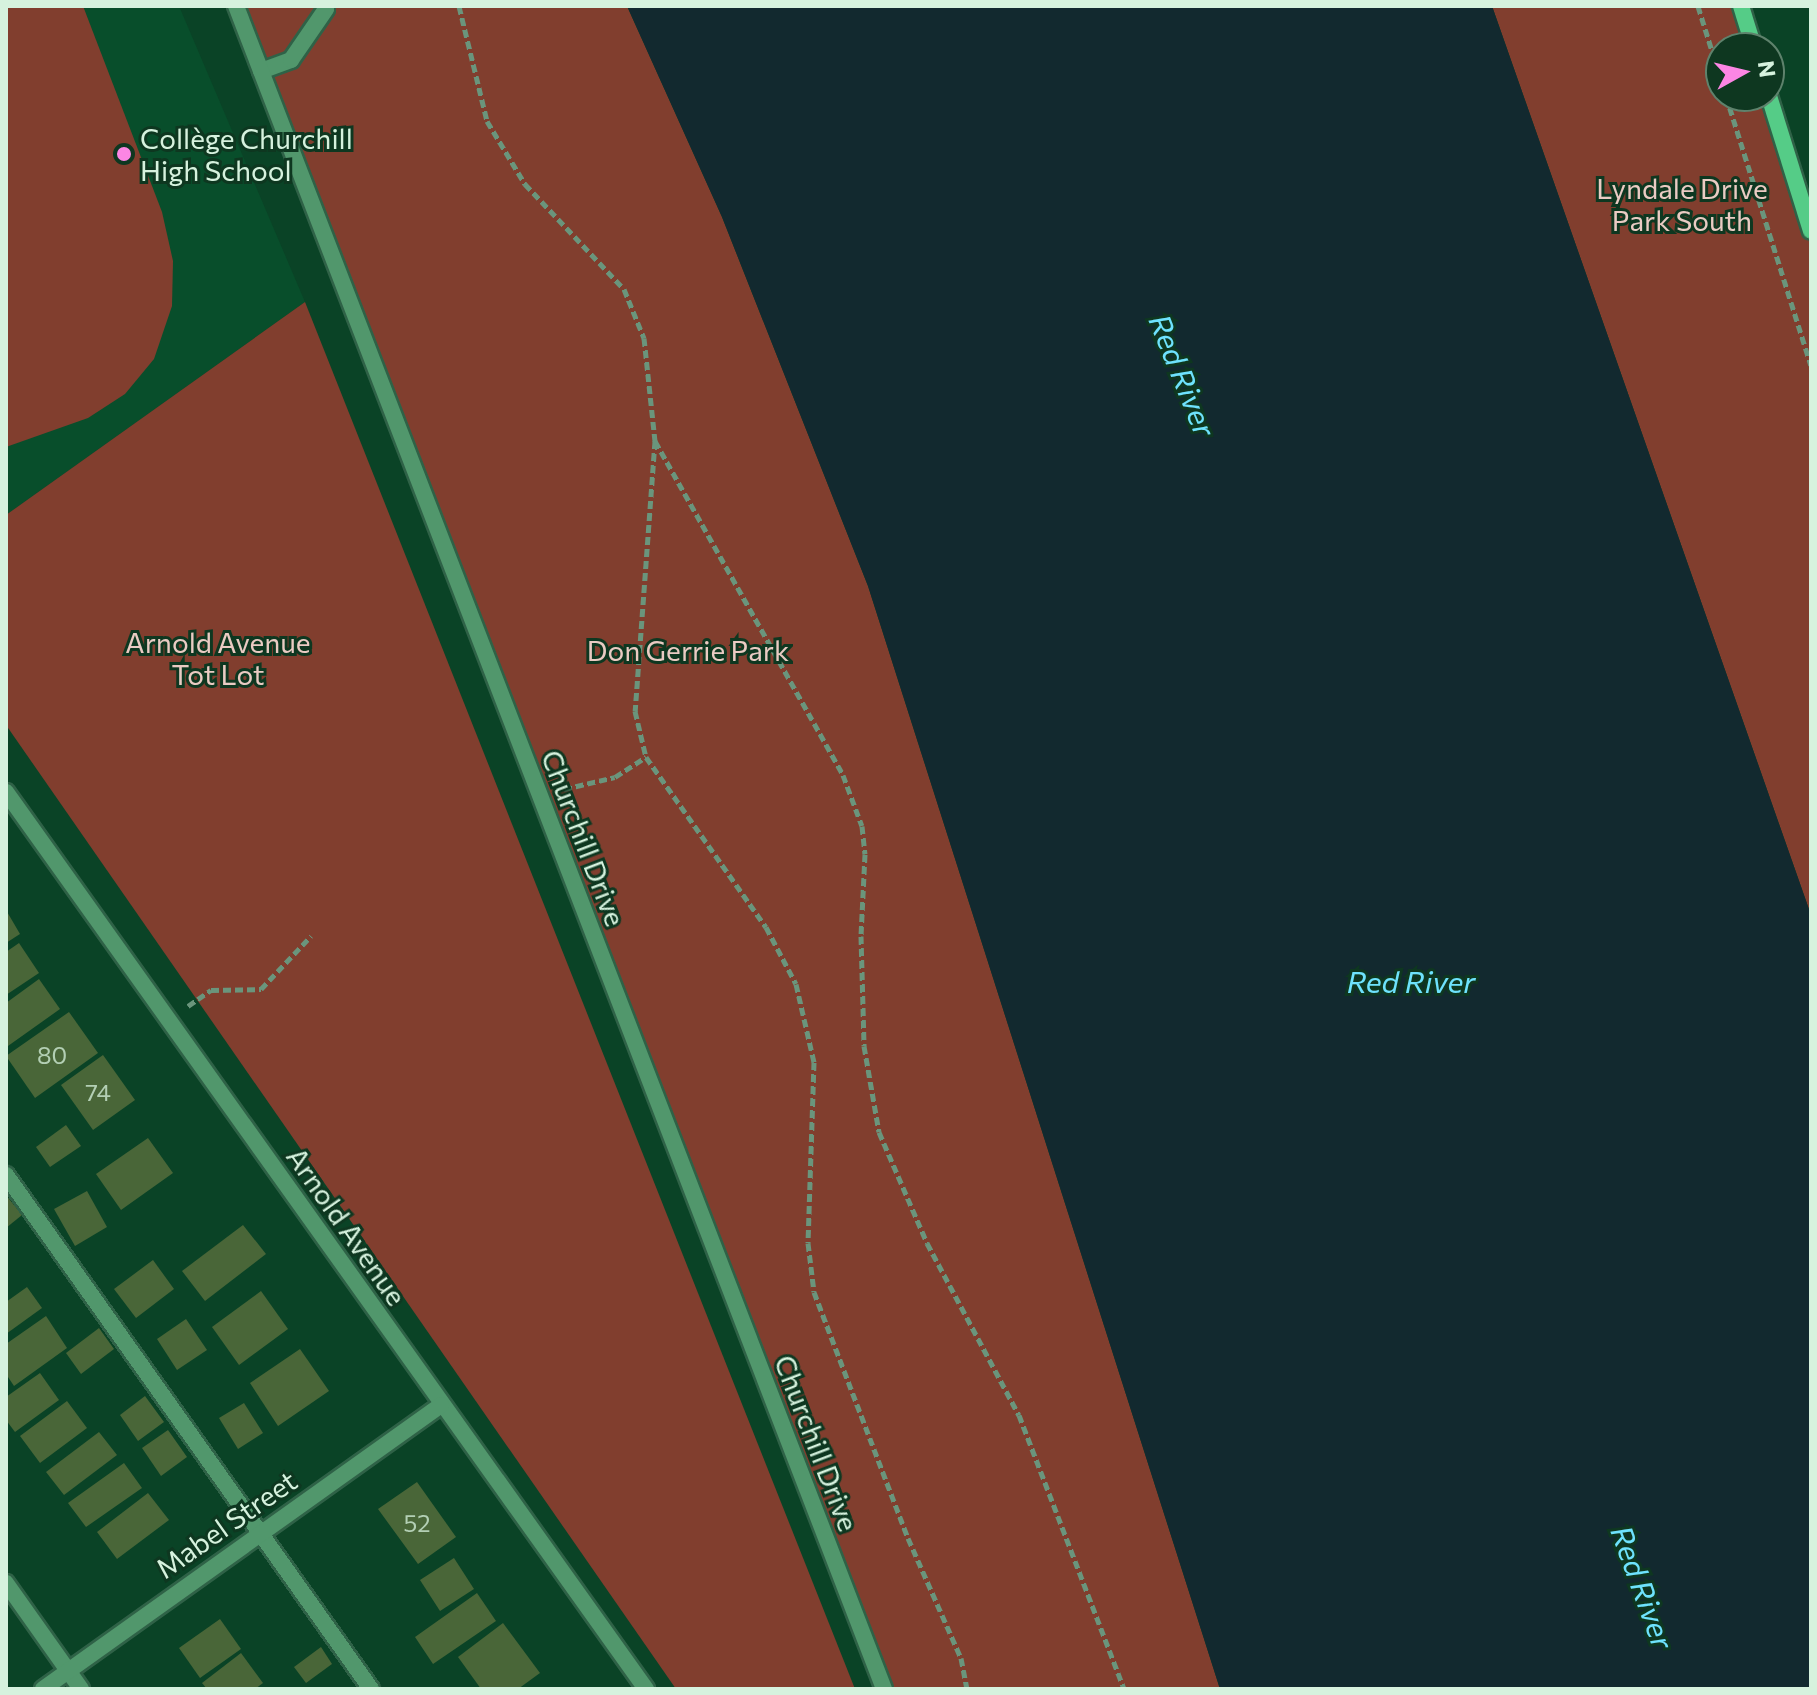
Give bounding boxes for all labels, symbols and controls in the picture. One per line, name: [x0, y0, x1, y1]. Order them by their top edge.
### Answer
north arrow: [1705, 32, 1785, 112]
text: N: [1753, 59, 1782, 79]
place label: Collège Churchill High School: [140, 121, 353, 187]
marker: Collège Churchill High School: [115, 145, 133, 163]
park label: Lyndale Drive Park South: [1596, 171, 1768, 237]
water label: Red River: [1142, 309, 1224, 441]
park label: Arnold Avenue Tot Lot: [125, 625, 311, 691]
park label: Don Gerrie Park: [587, 633, 789, 667]
street label: Churchill Drive: [535, 745, 633, 931]
water label: Red River: [1347, 963, 1475, 999]
house number: 80: [37, 1041, 67, 1069]
house number: 74: [85, 1078, 111, 1106]
street label: Arnold Avenue: [280, 1140, 414, 1312]
street label: Churchill Drive: [768, 1350, 866, 1536]
street label: Mabel Street: [149, 1463, 303, 1585]
house number: 52: [403, 1509, 431, 1537]
water label: Red River: [1604, 1520, 1682, 1654]

